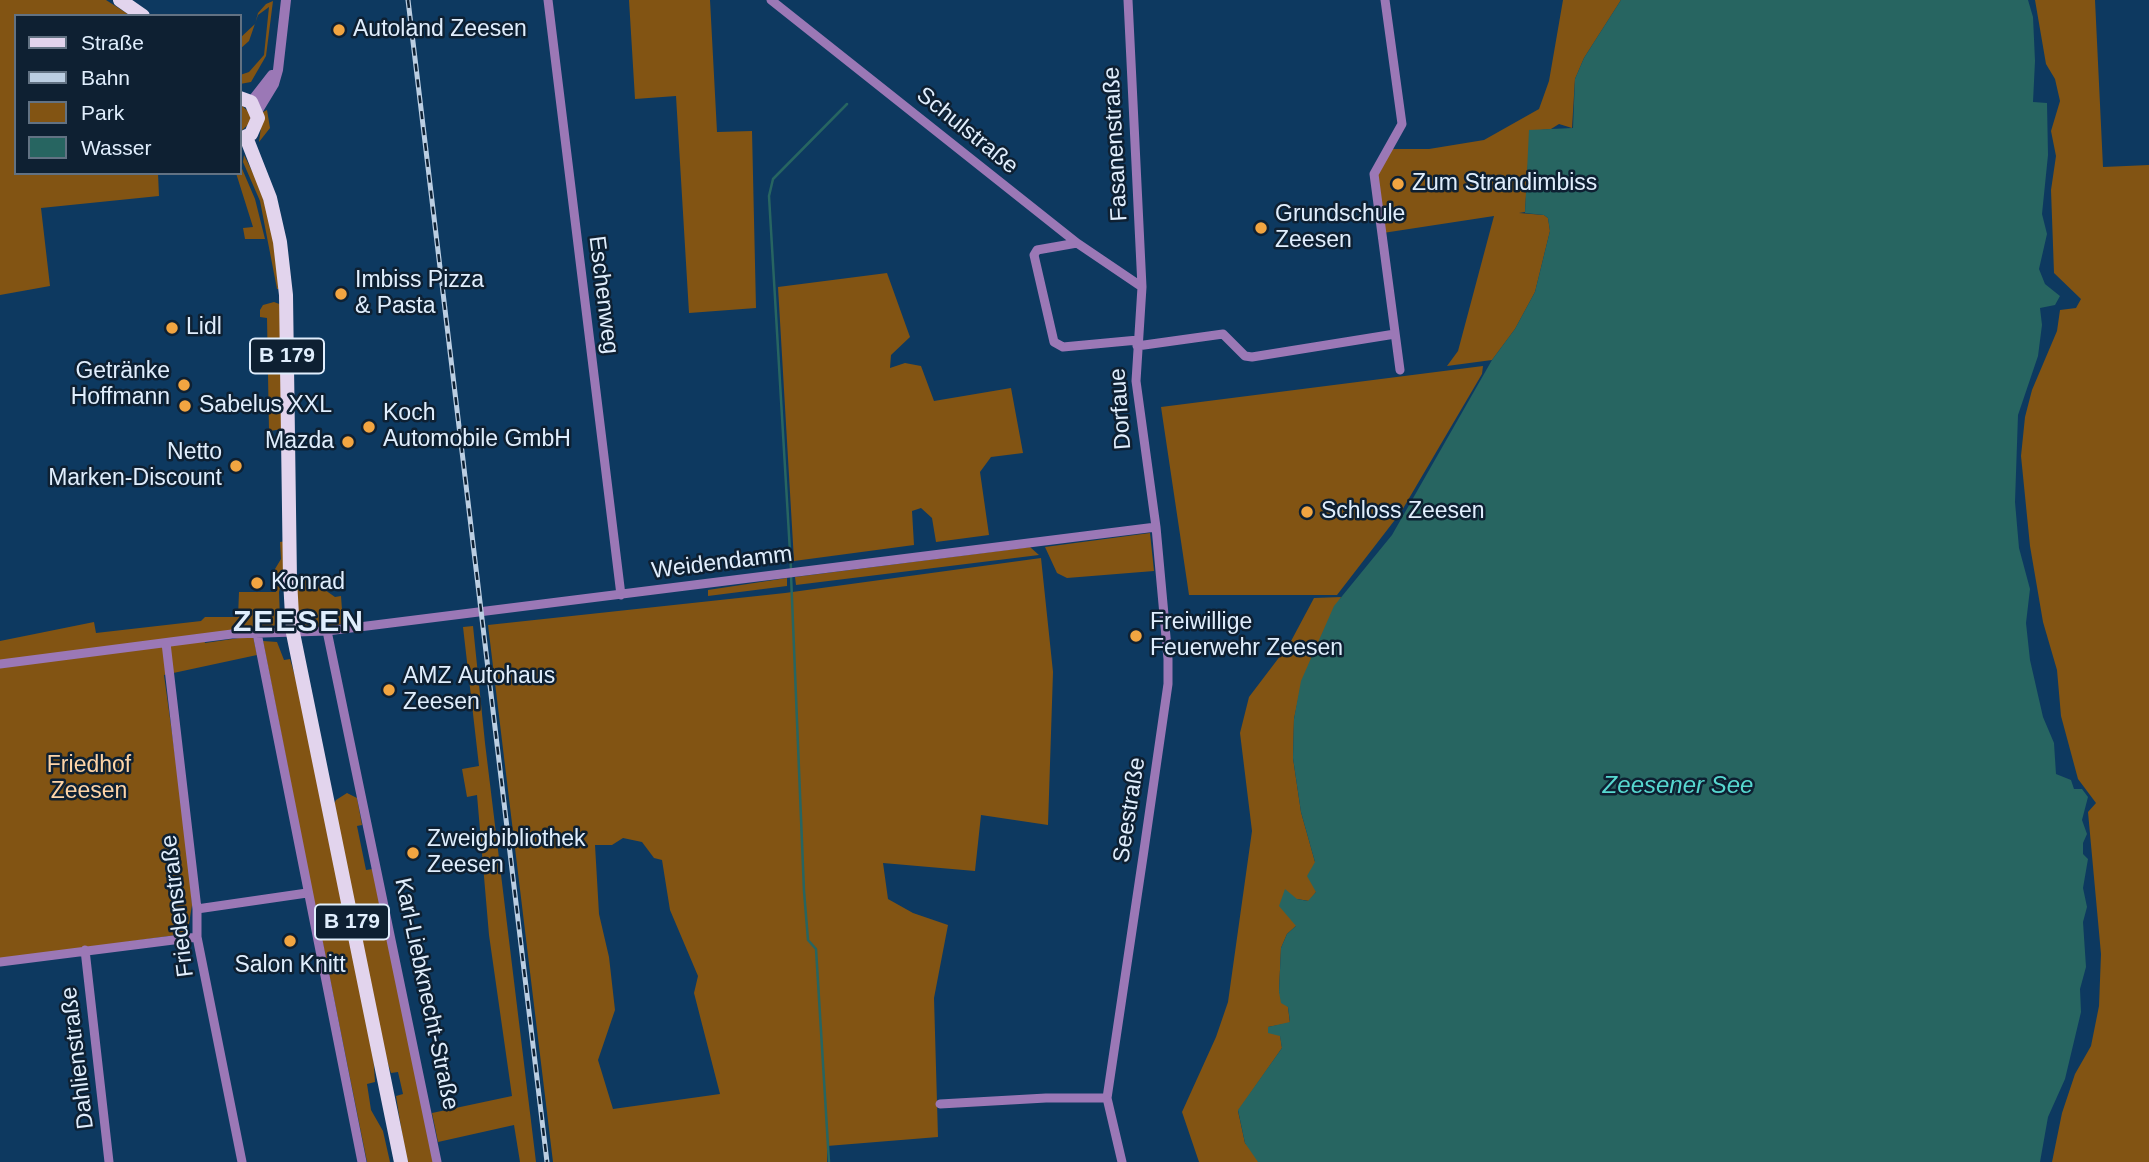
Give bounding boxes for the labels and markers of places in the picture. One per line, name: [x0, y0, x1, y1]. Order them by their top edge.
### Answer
place label: Autoland Zeesen: [353, 16, 527, 44]
marker: Autoland Zeesen: [331, 22, 347, 38]
place label: Zum Strandimbiss: [1412, 170, 1597, 198]
marker: Zum Strandimbiss: [1390, 176, 1406, 192]
place label: Grundschule Zeesen: [1275, 201, 1405, 255]
marker: Grundschule Zeesen: [1253, 220, 1269, 236]
place label: Imbiss Pizza & Pasta: [355, 267, 484, 321]
marker: Imbiss Pizza & Pasta: [333, 286, 349, 302]
place label: Lidl: [186, 314, 222, 342]
marker: Lidl: [164, 320, 180, 336]
place label: Getränke Hoffmann: [71, 358, 170, 412]
marker: Getränke Hoffmann: [176, 377, 192, 393]
place label: Sabelus XXL: [199, 392, 332, 420]
marker: Sabelus XXL: [177, 398, 193, 414]
place label: Koch Automobile GmbH: [383, 400, 571, 454]
marker: Koch Automobile GmbH: [361, 419, 377, 435]
place label: Mazda: [265, 428, 334, 456]
marker: Mazda: [340, 434, 356, 450]
place label: Netto Marken-Discount: [48, 439, 222, 493]
marker: Netto Marken-Discount: [228, 458, 244, 474]
place label: Schloss Zeesen: [1321, 498, 1485, 526]
marker: Schloss Zeesen: [1299, 504, 1315, 520]
place label: Konrad: [271, 569, 345, 597]
marker: Konrad: [249, 575, 265, 591]
place label: Freiwillige Feuerwehr Zeesen: [1150, 609, 1343, 663]
marker: Freiwillige Feuerwehr Zeesen: [1128, 628, 1144, 644]
place label: AMZ Autohaus Zeesen: [403, 663, 555, 717]
marker: AMZ Autohaus Zeesen: [381, 682, 397, 698]
place label: Zweigbibliothek Zeesen: [427, 826, 586, 880]
marker: Zweigbibliothek Zeesen: [405, 845, 421, 861]
marker: Salon Knitt: [282, 933, 298, 949]
place label: Salon Knitt: [234, 952, 346, 980]

